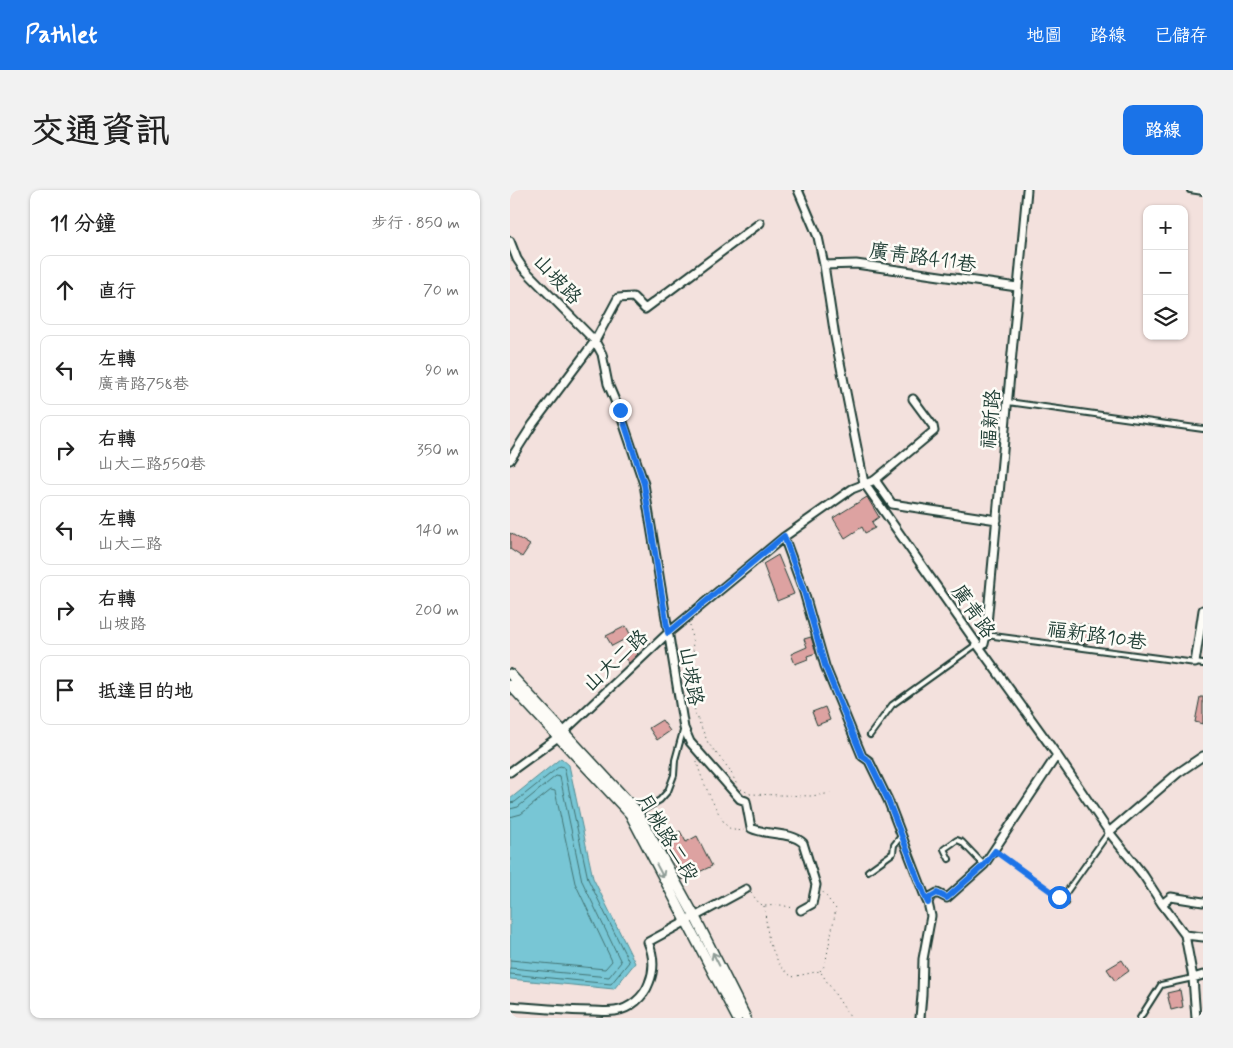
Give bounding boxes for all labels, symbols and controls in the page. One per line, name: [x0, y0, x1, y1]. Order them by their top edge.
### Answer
text: Pathlet: [25, 20, 97, 51]
text: 地圖: [1026, 24, 1062, 48]
text: 路線: [1090, 24, 1126, 48]
text: 已儲存: [1154, 24, 1208, 48]
button: 路線: [1123, 105, 1203, 155]
text: 交通資訊: [30, 109, 170, 155]
map controls: [1143, 205, 1188, 340]
button: +: [1143, 205, 1188, 250]
text: 11 分鐘: [50, 210, 116, 238]
text: 步行 · 850 m: [371, 213, 460, 234]
street label: 廣青路411巷: [867, 238, 979, 280]
street label: 山坡路: [527, 249, 588, 312]
button: −: [1143, 250, 1188, 295]
icon: ahead: [51, 276, 79, 304]
text: 直行: [98, 279, 136, 304]
text: 70 m: [423, 280, 459, 301]
button: layers: [1143, 295, 1188, 340]
text: 左轉: [98, 347, 136, 372]
icon: left: [51, 356, 79, 384]
text: 90 m: [425, 360, 459, 381]
text: 廣青路758巷: [98, 374, 189, 395]
street label: 福新路: [975, 387, 1008, 450]
route end: [609, 399, 632, 422]
text: 右轉: [98, 427, 136, 452]
icon: right: [51, 436, 79, 464]
text: 350 m: [417, 440, 459, 461]
text: 山大二路550巷: [98, 454, 206, 475]
text: 左轉: [98, 507, 136, 532]
icon: left: [51, 516, 79, 544]
text: 140 m: [415, 520, 459, 541]
text: 山大二路: [98, 534, 162, 555]
street label: 廣青路: [945, 580, 1002, 645]
text: 右轉: [98, 587, 136, 612]
icon: right: [51, 596, 79, 624]
text: 200 m: [415, 600, 459, 621]
text: 山坡路: [98, 614, 146, 635]
street label: 福新路10巷: [1045, 616, 1149, 657]
street label: 山大二路: [578, 623, 655, 698]
street label: 山坡路: [672, 644, 709, 709]
icon: arrive: [51, 676, 79, 704]
text: 抵達目的地: [98, 679, 193, 704]
street label: 月桃路二段: [629, 788, 704, 888]
one-way arrow: [656, 864, 666, 878]
route start: [1048, 886, 1071, 909]
one-way arrow: [711, 952, 720, 967]

